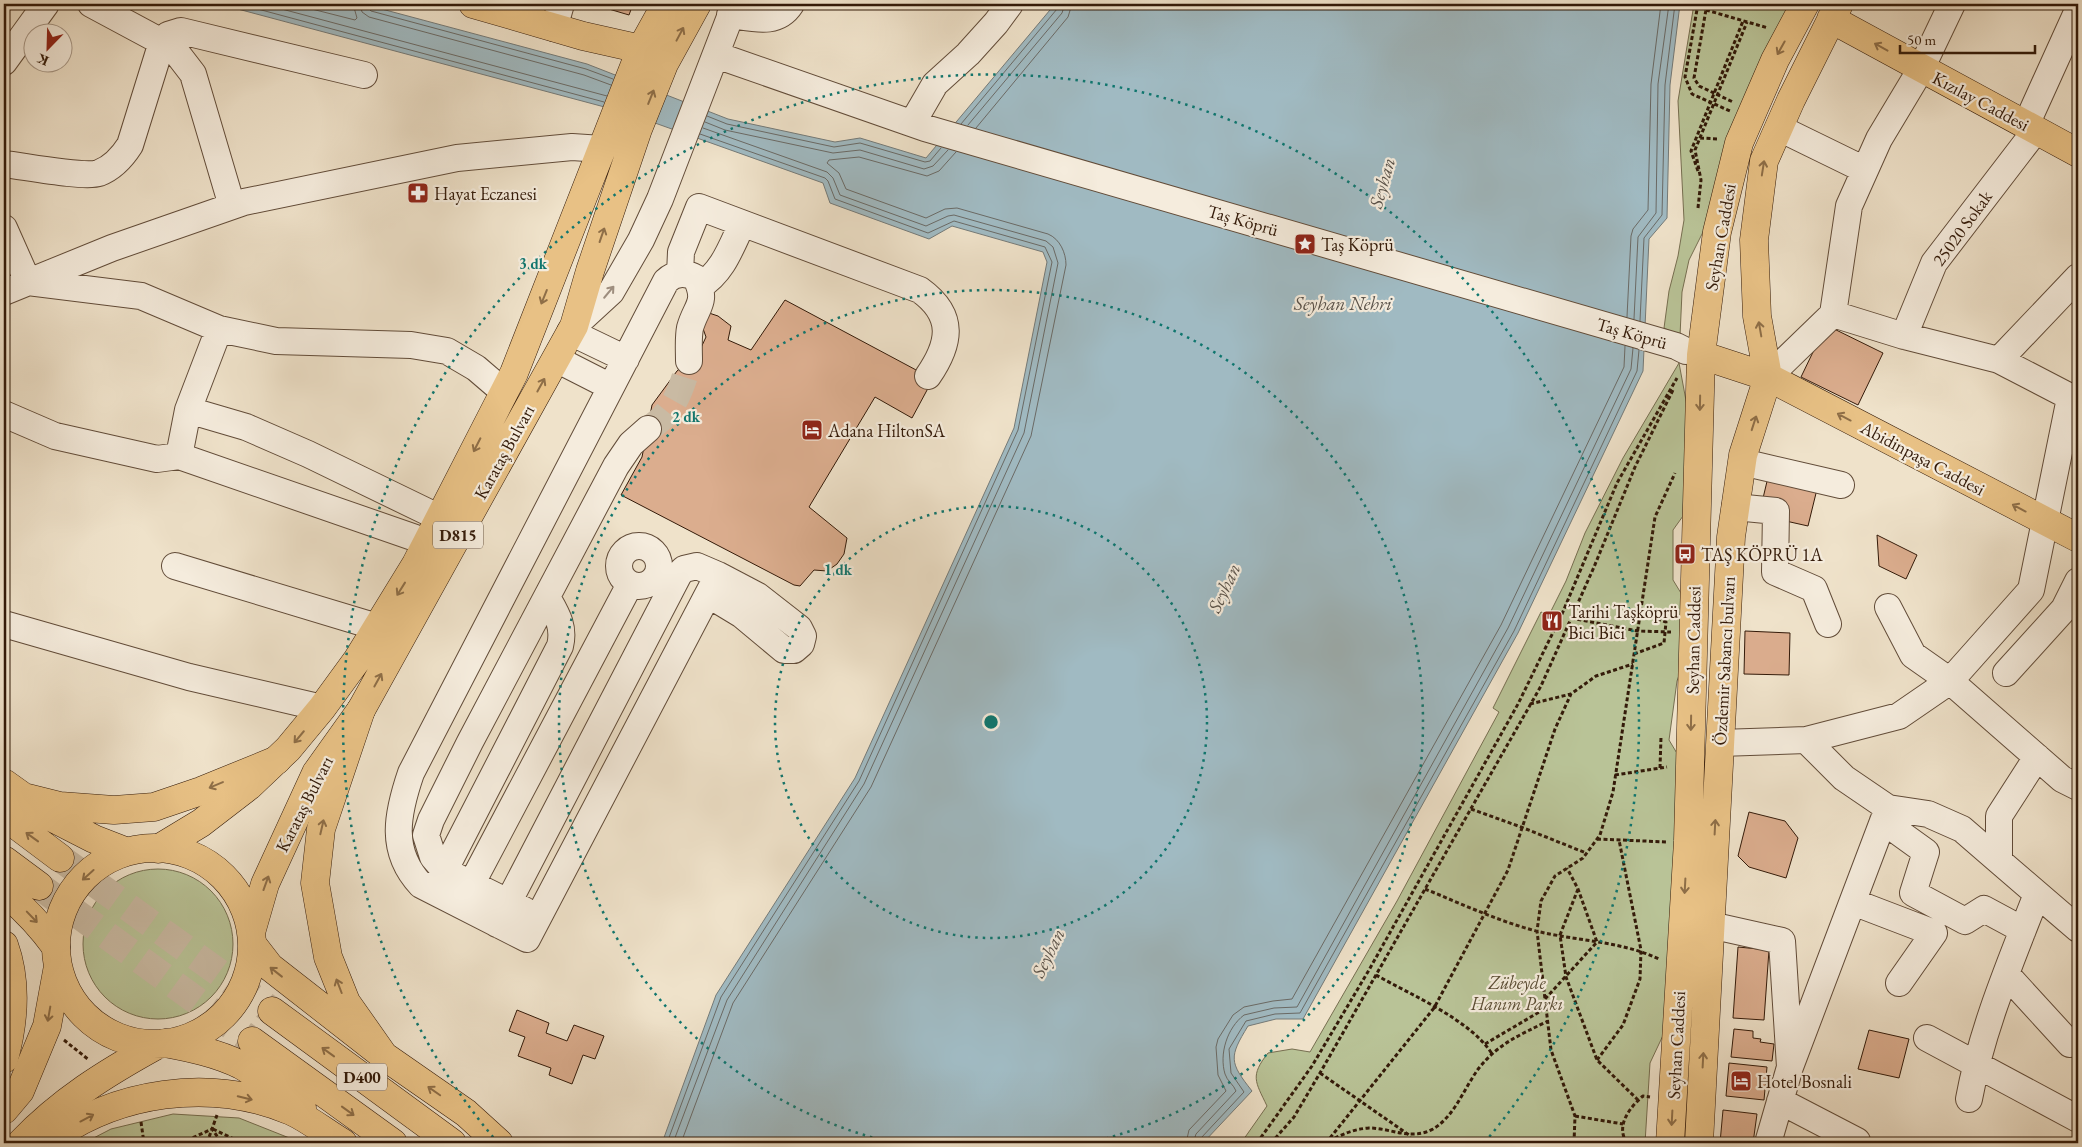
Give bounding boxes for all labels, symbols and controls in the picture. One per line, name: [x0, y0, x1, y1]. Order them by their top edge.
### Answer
north arrow: [22, 22, 72, 72]
scale bar: [1900, 22, 2034, 54]
one-way arrow: [676, 27, 685, 42]
text: 50 m: [1907, 30, 1936, 49]
one-way arrow: [1776, 40, 1785, 55]
one-way arrow: [1874, 42, 1889, 51]
text: K: [34, 49, 51, 70]
street label: Kızılay Caddesi: [1929, 66, 2034, 136]
one-way arrow: [647, 89, 656, 104]
water label: Seyhan: [1363, 155, 1401, 212]
one-way arrow: [1759, 160, 1769, 176]
pharmacy icon: Hayat Eczanesi: [406, 181, 430, 205]
street label: Seyhan Caddesi: [1699, 181, 1741, 292]
place label: Hayat Eczanesi: [434, 182, 538, 205]
street label: 25020 Sokak: [1927, 185, 1997, 270]
street label: Taș Köprü: [1205, 199, 1282, 241]
one-way arrow: [598, 228, 607, 243]
place icon: Taş Köprü: [1293, 232, 1317, 256]
place label: Taş Köprü: [1321, 233, 1394, 256]
text: 3 dk: [519, 254, 548, 273]
one-way arrow: [603, 285, 614, 298]
one-way arrow: [539, 289, 548, 304]
water label: Seyhan Nehri: [1293, 291, 1393, 316]
street label: Taș Köprü: [1594, 312, 1671, 354]
one-way arrow: [1754, 322, 1764, 338]
one-way arrow: [536, 377, 546, 392]
one-way arrow: [1695, 395, 1705, 411]
street label: Karataş Bulvarı: [469, 400, 540, 503]
text: 2 dk: [672, 407, 701, 426]
one-way arrow: [1837, 412, 1852, 421]
one-way arrow: [1749, 415, 1759, 431]
street label: Abidinpaşa Caddesi: [1856, 415, 1990, 501]
hotel icon: Adana HiltonSA: [800, 418, 824, 442]
place label: Adana HiltonSA: [827, 419, 946, 442]
one-way arrow: [472, 437, 481, 452]
one-way arrow: [2012, 503, 2027, 512]
road number: D815: [433, 522, 483, 548]
bus stop icon: TAŞ KÖPRÜ 1A: [1673, 542, 1697, 566]
place label: TAŞ KÖPRÜ 1A: [1701, 543, 1823, 566]
water label: Seyhan: [1201, 559, 1246, 617]
text: 1 dk: [824, 560, 853, 579]
street label: Özdemir Sabancı bulvarı: [1708, 575, 1740, 746]
one-way arrow: [395, 581, 405, 595]
street label: Seyhan Caddesi: [1681, 585, 1705, 694]
place label: Tarihi Taşköprü Bici Bici: [1568, 600, 1679, 644]
restaurant icon: Tarihi Taşköprü Bici Bici: [1540, 609, 1564, 633]
one-way arrow: [374, 673, 383, 688]
centre of rings: [982, 713, 1000, 731]
one-way arrow: [1687, 715, 1696, 731]
one-way arrow: [293, 730, 304, 743]
street label: Karataş Bulvarı: [270, 752, 338, 856]
one-way arrow: [209, 781, 224, 791]
one-way arrow: [318, 820, 327, 836]
one-way arrow: [1710, 820, 1720, 836]
one-way arrow: [25, 832, 39, 842]
one-way arrow: [81, 870, 94, 881]
one-way arrow: [262, 875, 271, 891]
one-way arrow: [1681, 877, 1690, 893]
one-way arrow: [26, 910, 38, 923]
water label: Seyhan: [1025, 924, 1070, 982]
one-way arrow: [270, 967, 283, 978]
park label: Zübeyde Hanım Parkı: [1470, 971, 1563, 1015]
one-way arrow: [334, 979, 344, 994]
street label: Seyhan Caddesi: [1662, 990, 1690, 1100]
one-way arrow: [44, 1005, 54, 1021]
one-way arrow: [321, 1047, 335, 1057]
one-way arrow: [1698, 1052, 1708, 1068]
road number: D400: [337, 1064, 387, 1090]
hotel icon: Hotel Bosnali: [1729, 1069, 1753, 1093]
place label: Hotel Bosnali: [1757, 1070, 1852, 1093]
one-way arrow: [427, 1086, 441, 1096]
one-way arrow: [236, 1094, 252, 1103]
one-way arrow: [341, 1105, 354, 1116]
one-way arrow: [1667, 1110, 1676, 1126]
one-way arrow: [80, 1113, 95, 1123]

